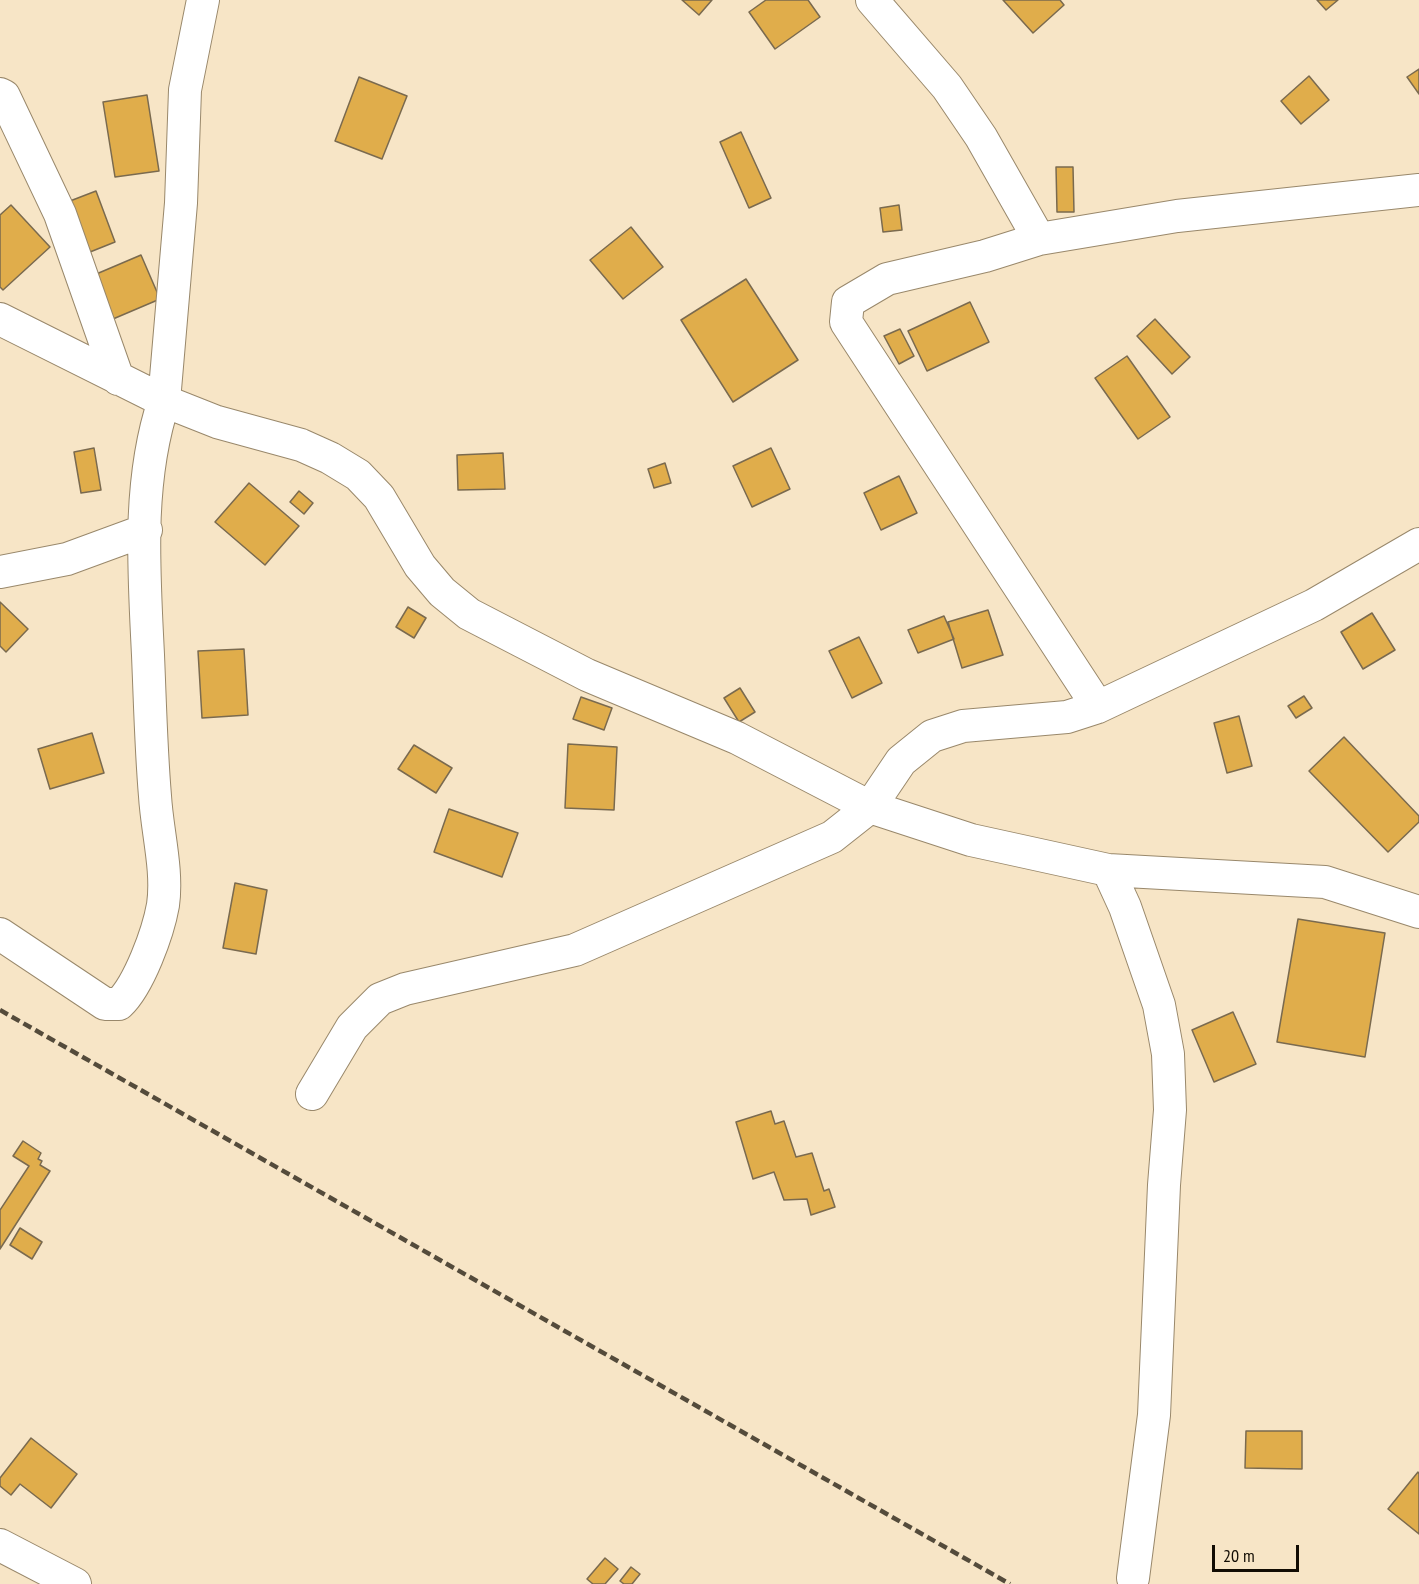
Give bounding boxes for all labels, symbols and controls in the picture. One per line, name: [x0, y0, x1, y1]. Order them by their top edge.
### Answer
scale bar: [1215, 1533, 1302, 1571]
text: 20 m: [1223, 1544, 1255, 1567]

